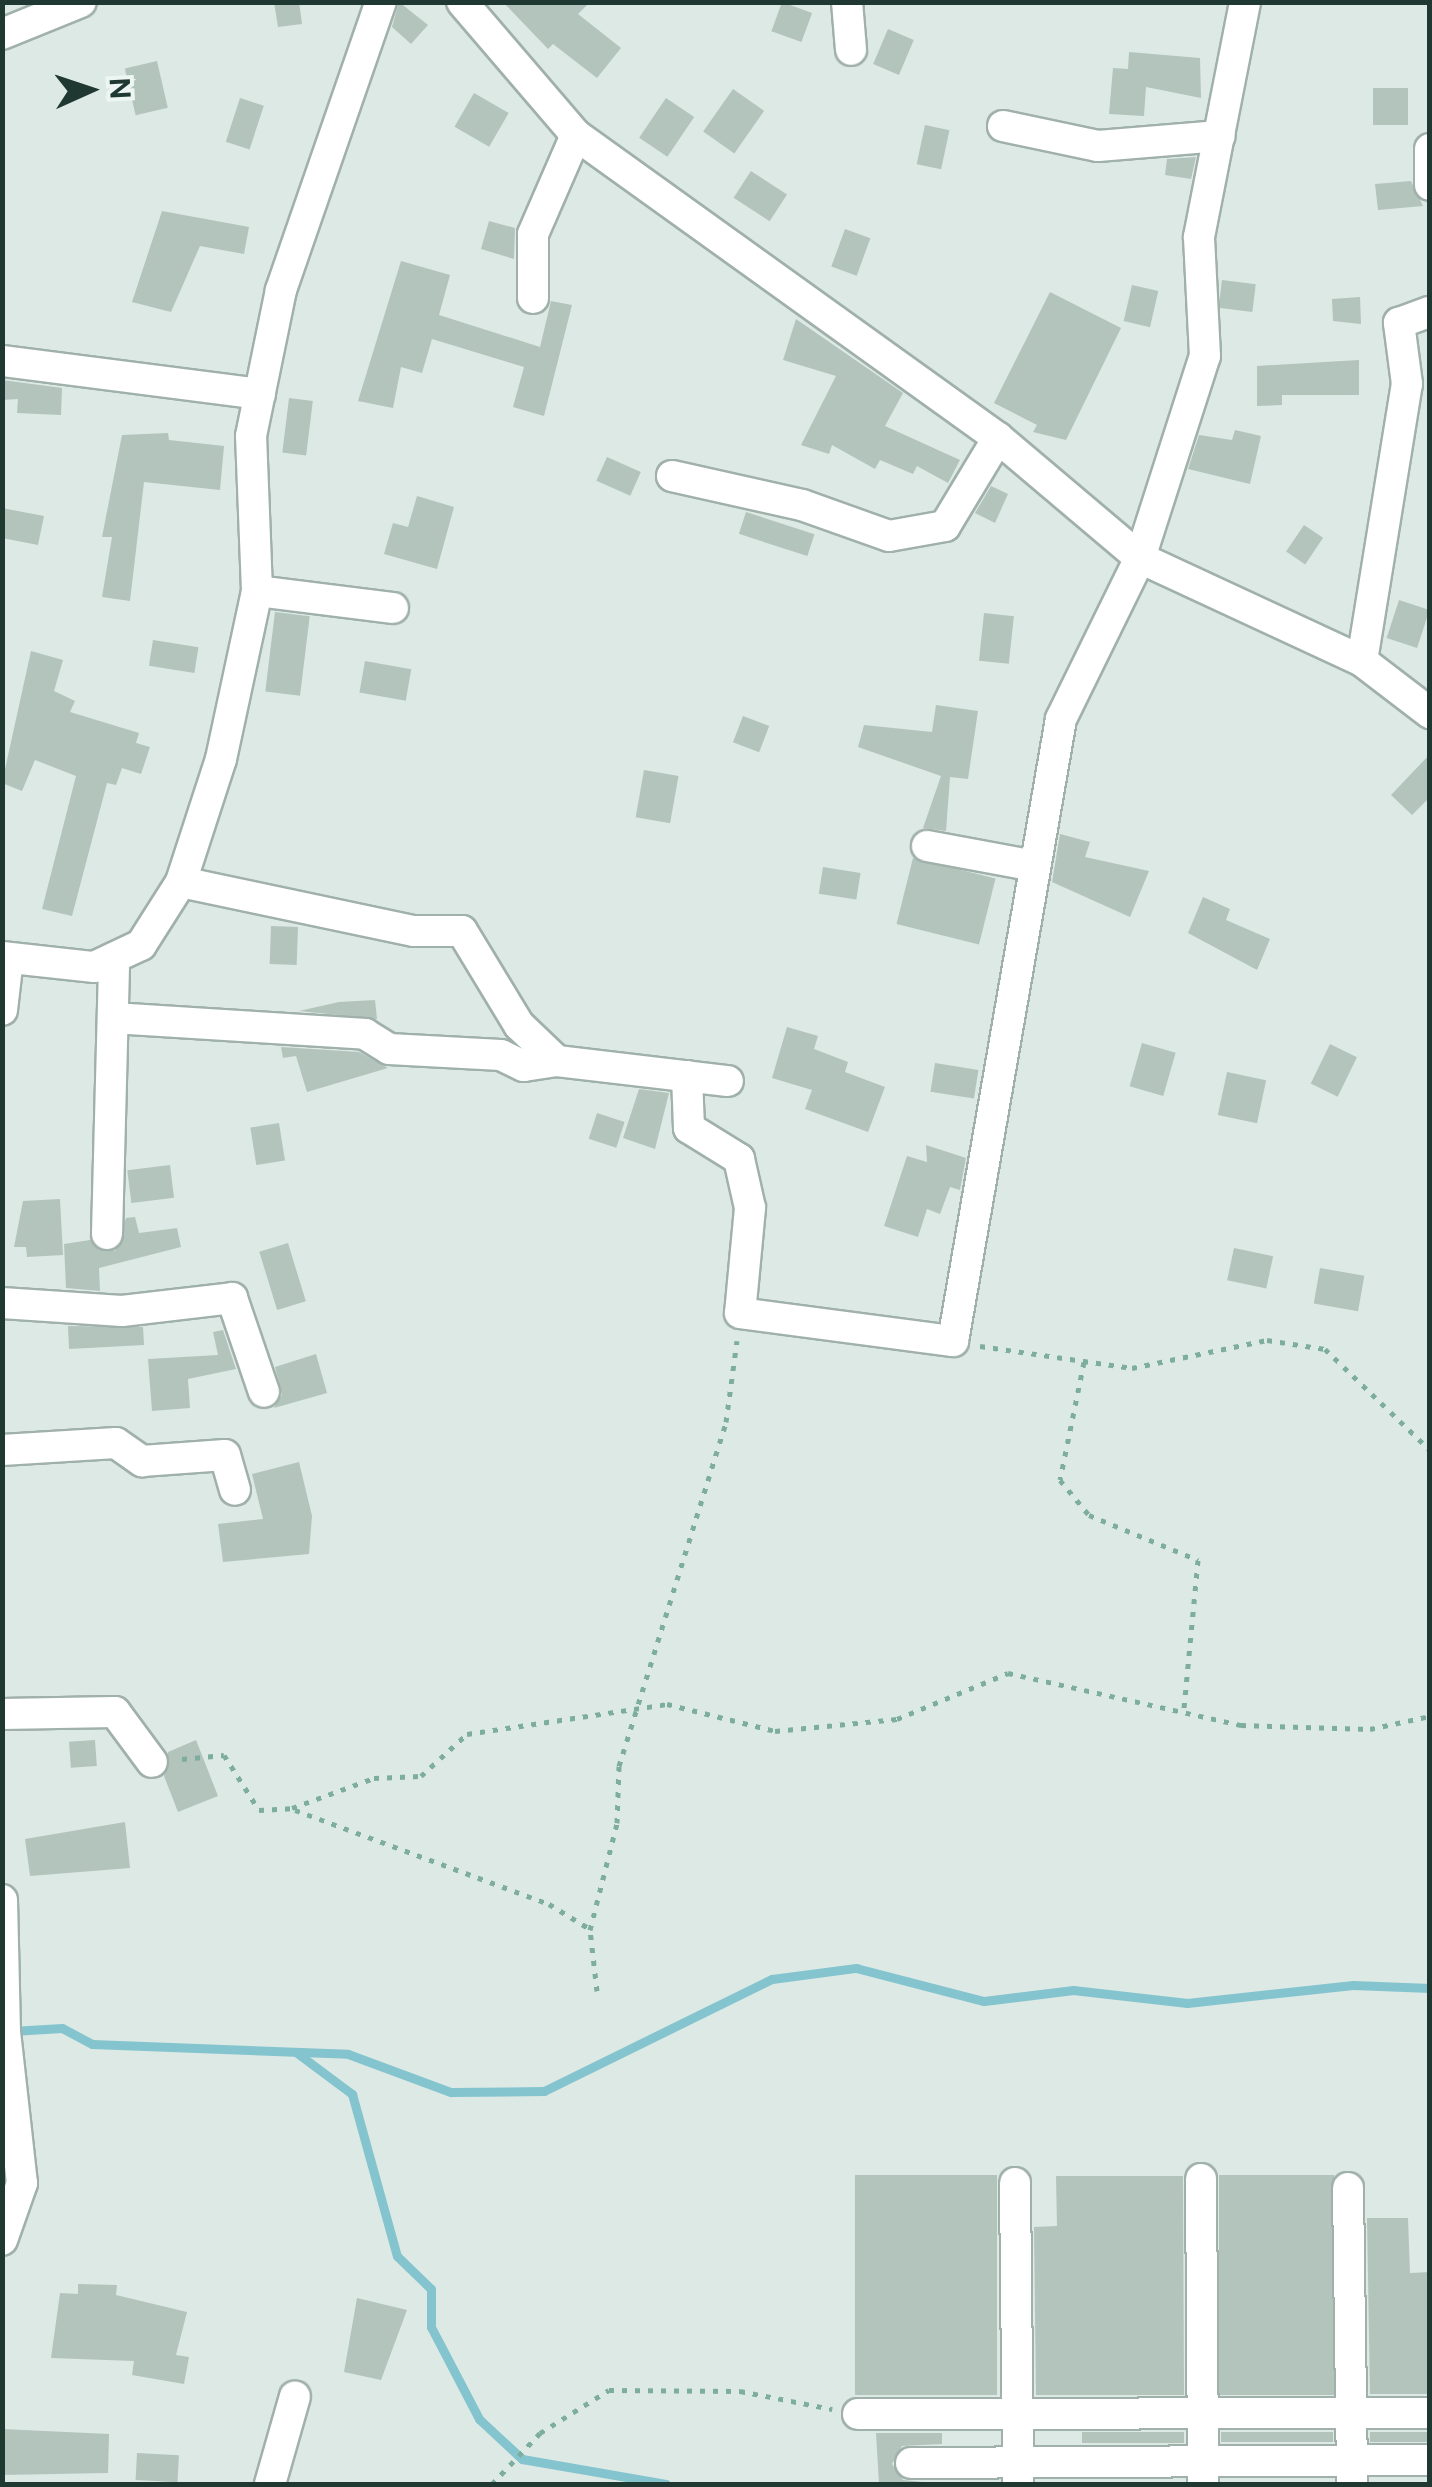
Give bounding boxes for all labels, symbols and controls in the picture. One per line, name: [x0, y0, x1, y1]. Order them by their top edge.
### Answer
north arrow: [40, 40, 140, 140]
text: N: [103, 77, 138, 100]

